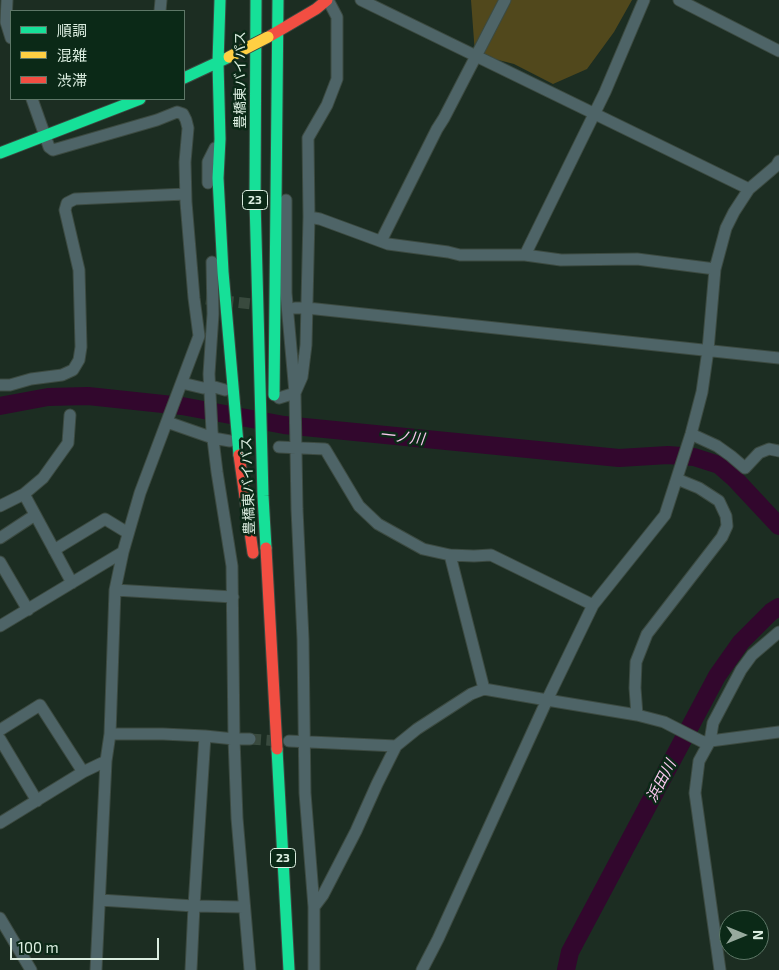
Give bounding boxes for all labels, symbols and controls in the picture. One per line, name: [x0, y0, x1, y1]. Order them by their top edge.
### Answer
legend: [10, 10, 185, 100]
text: 順調: [57, 21, 87, 39]
street label: 豊橋東バイパス: [232, 31, 248, 129]
text: 混雑: [57, 46, 87, 64]
text: 渋滞: [57, 71, 87, 89]
road number: 23: [242, 190, 268, 210]
water label: 一ノ川: [379, 426, 425, 448]
street label: 豊橋東バイパス: [238, 437, 258, 535]
water label: 浜田川: [642, 757, 680, 805]
road number: 23: [270, 848, 296, 868]
north arrow: [719, 910, 769, 960]
scale bar: [12, 928, 161, 960]
text: N: [750, 930, 767, 940]
text: 100 m: [18, 938, 59, 956]

